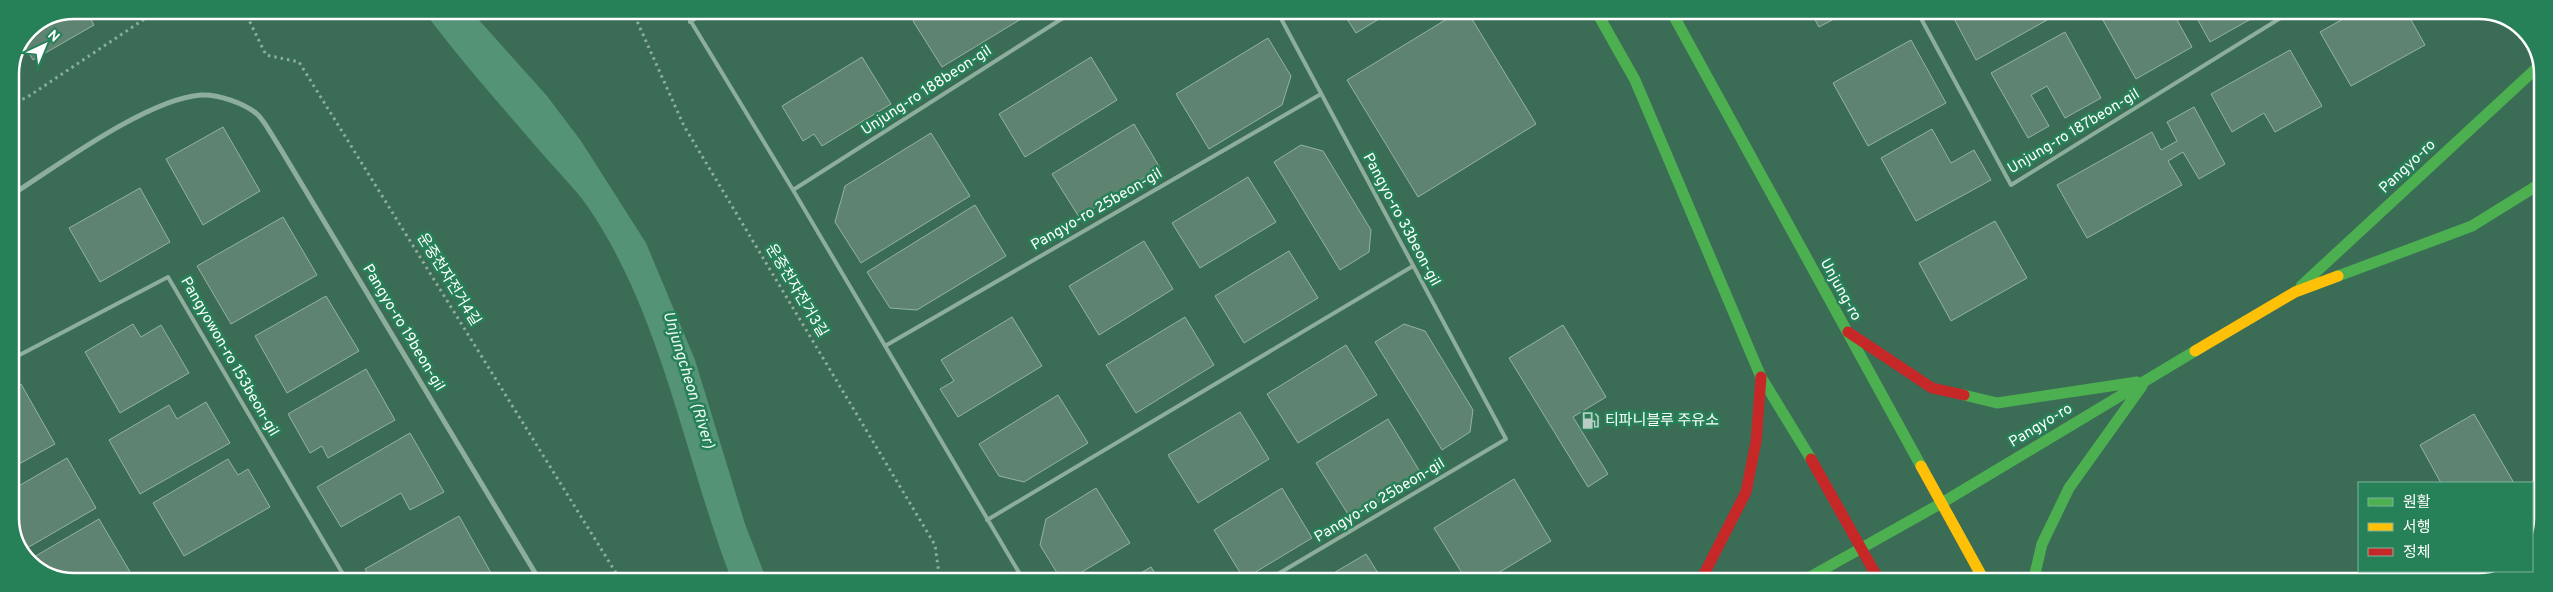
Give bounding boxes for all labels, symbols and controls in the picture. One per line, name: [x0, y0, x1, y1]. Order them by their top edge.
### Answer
north arrow: [20, 20, 70, 70]
text: N: [43, 27, 63, 46]
street label: Unjung-ro 188beon-gil: [858, 42, 996, 140]
street label: Unjung-ro 187beon-gil: [2005, 85, 2143, 179]
street label: Pangyo-ro: [2376, 136, 2440, 198]
street label: Pangyo-ro 33beon-gil: [1358, 150, 1444, 290]
street label: Pangyo-ro 25beon-gil: [1028, 165, 1166, 255]
street label: 운중천자전거4길: [412, 230, 485, 330]
street label: 운중천자전거3길: [761, 240, 832, 341]
street label: Unjung-ro: [1815, 255, 1865, 325]
street label: Pangyo-ro 19beon-gil: [358, 261, 448, 395]
street label: Pangyowon-ro 153beon-gil: [175, 274, 283, 440]
water label: Unjungcheon (River): [658, 309, 719, 452]
street label: Pangyo-ro: [2006, 400, 2076, 452]
fuel station icon: 티파니블루 주유소: [1581, 411, 1601, 431]
place label: 티파니블루 주유소: [1605, 412, 1719, 431]
street label: Pangyo-ro 25beon-gil: [1311, 455, 1449, 547]
legend: [2358, 482, 2533, 572]
text: 원활: [2403, 494, 2431, 513]
text: 서행: [2403, 519, 2431, 538]
text: 정체: [2403, 544, 2431, 563]

